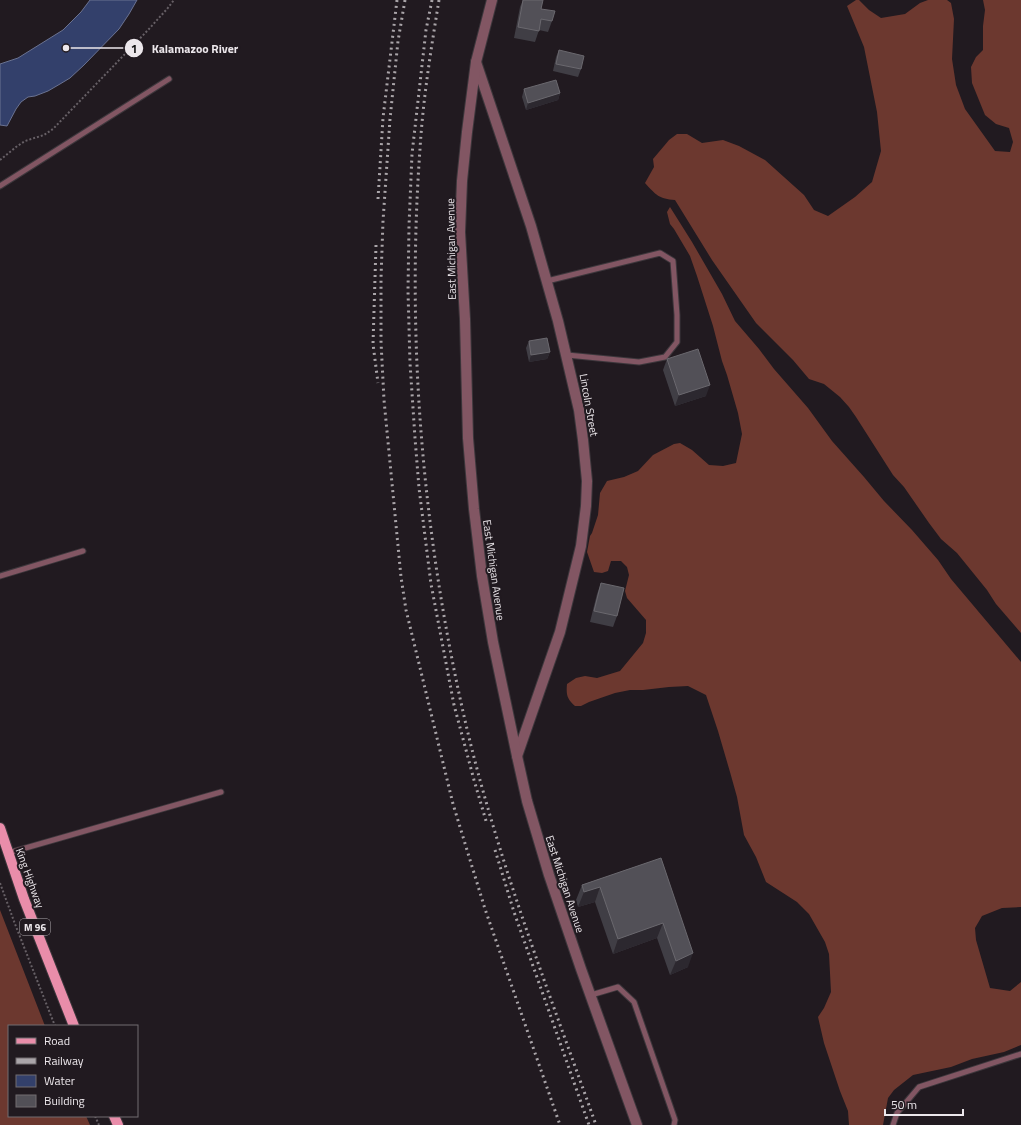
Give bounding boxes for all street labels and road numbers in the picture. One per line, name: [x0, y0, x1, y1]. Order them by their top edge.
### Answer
street label: East Michigan Avenue: [442, 198, 460, 300]
street label: Lincoln Street: [576, 372, 602, 438]
street label: East Michigan Avenue: [479, 519, 509, 622]
street label: East Michigan Avenue: [542, 833, 588, 935]
street label: King Highway: [12, 846, 49, 911]
road number: M 96: [20, 919, 50, 935]

